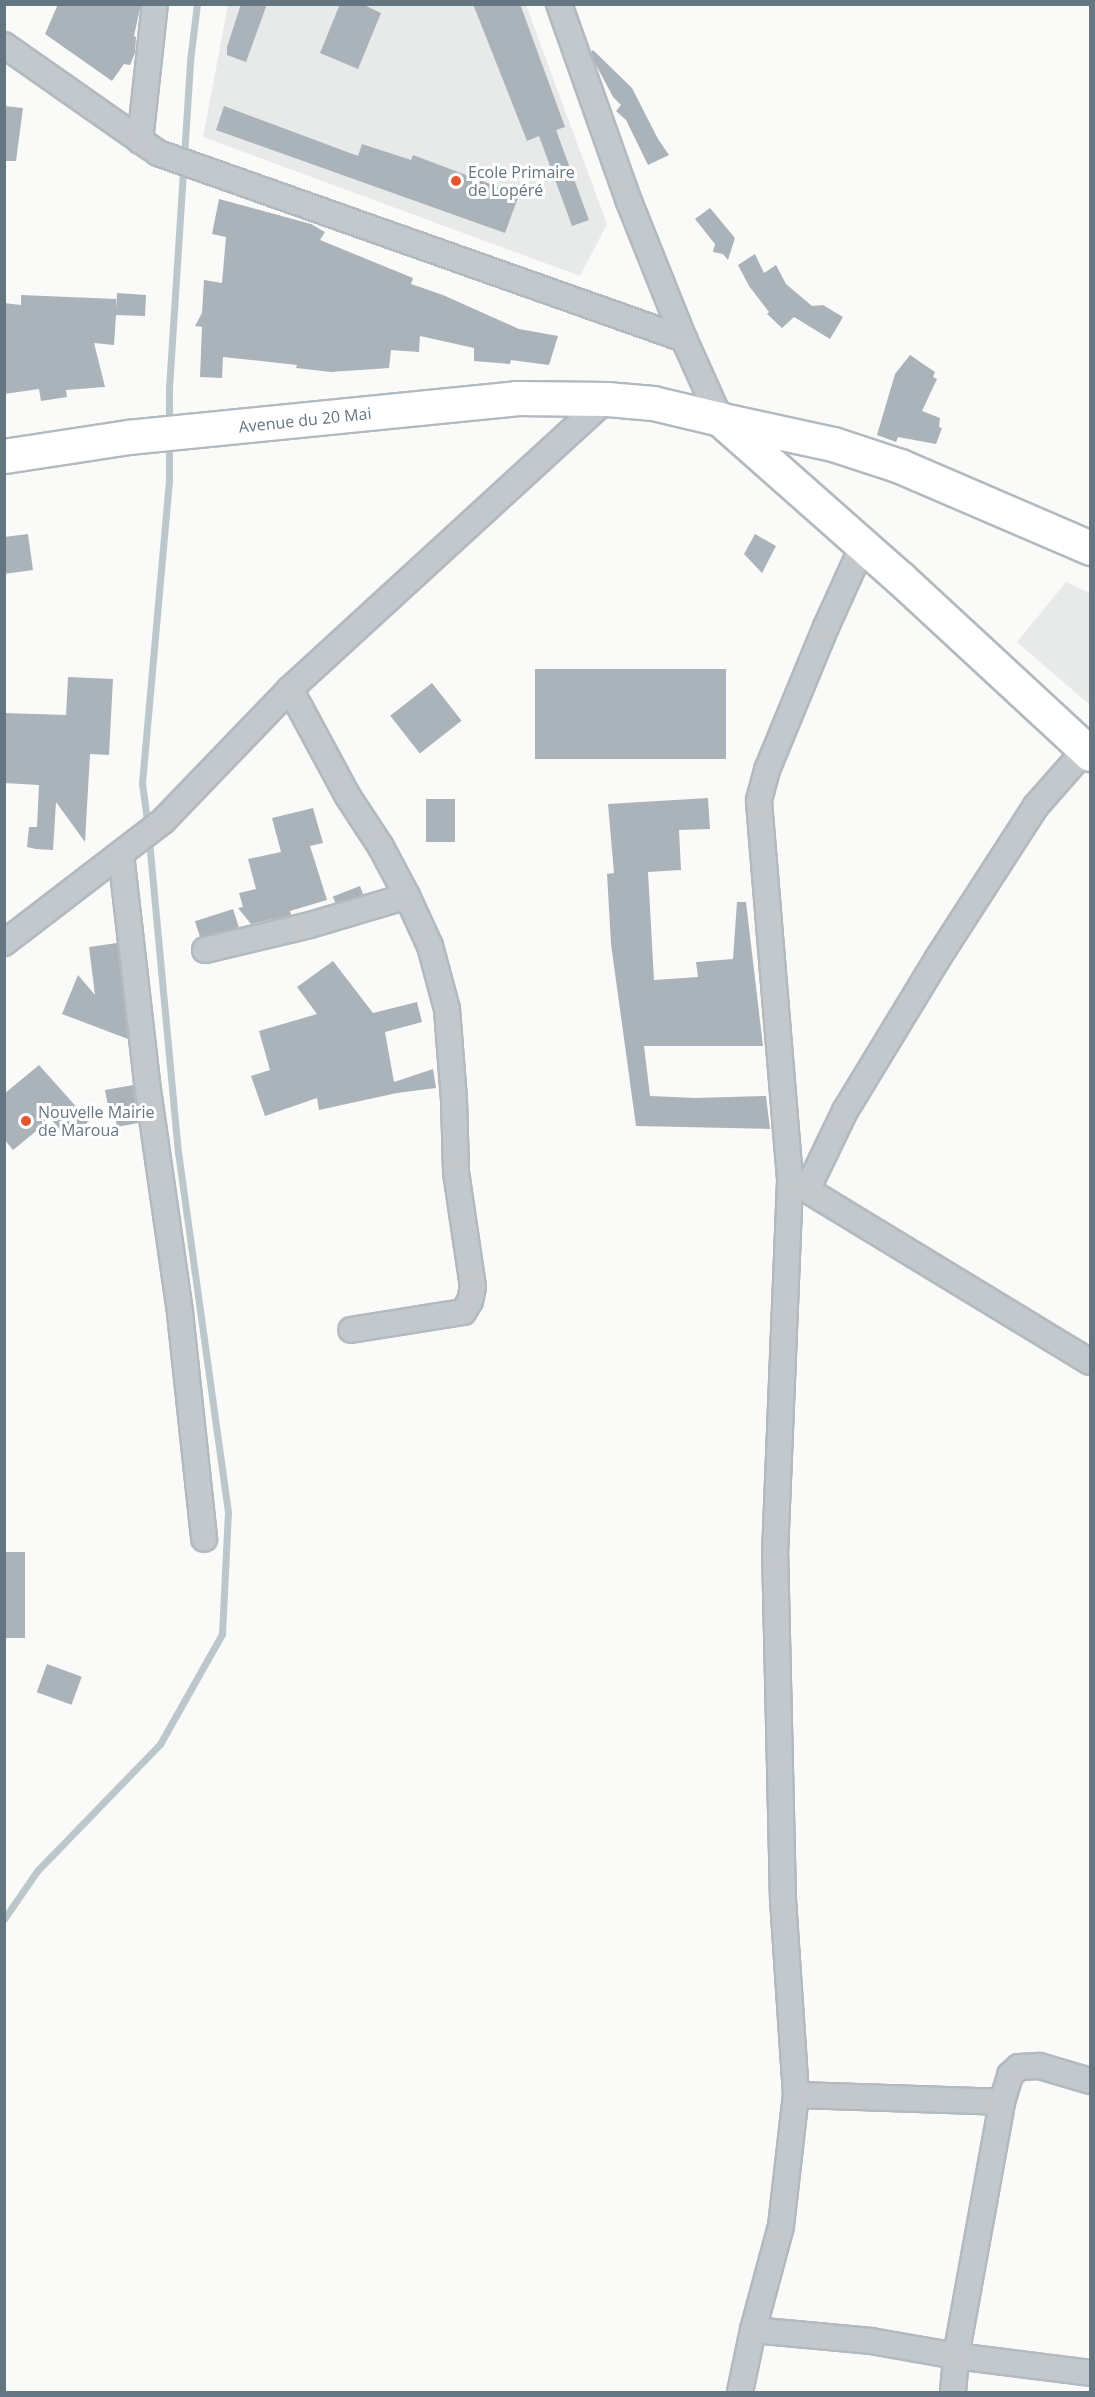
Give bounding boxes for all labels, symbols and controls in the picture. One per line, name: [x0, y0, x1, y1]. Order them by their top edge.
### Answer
place label: Ecole Primaire de Lopéré: [468, 162, 575, 200]
marker: Ecole Primaire de Lopéré: [449, 174, 463, 188]
street label: Avenue du 20 Mai: [238, 403, 372, 437]
place label: Nouvelle Mairie de Maroua: [38, 1102, 155, 1140]
marker: Nouvelle Mairie de Maroua: [19, 1114, 33, 1128]

